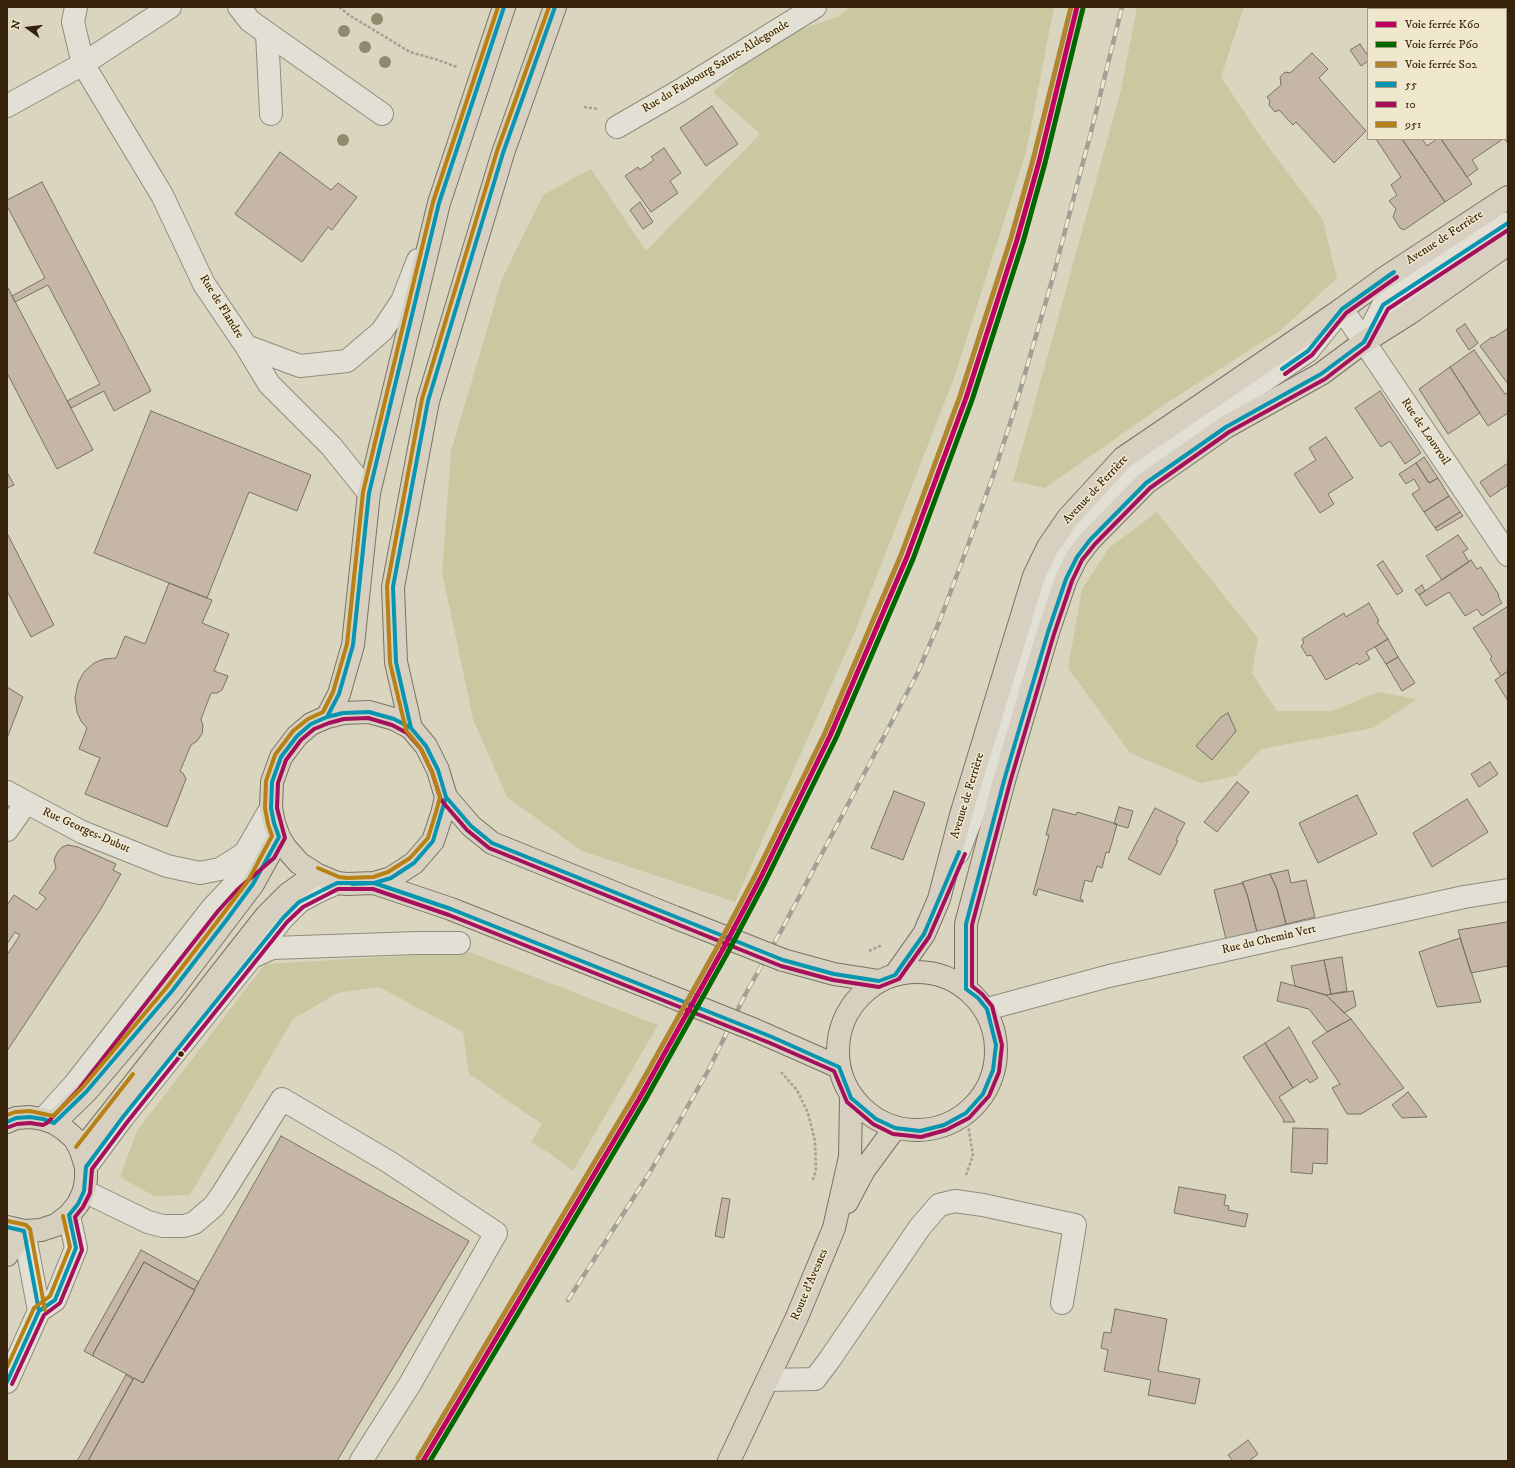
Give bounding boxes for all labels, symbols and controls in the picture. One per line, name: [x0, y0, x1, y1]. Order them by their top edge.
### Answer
north arrow: [8, 8, 48, 48]
legend: [1367, 8, 1507, 140]
street label: Rue du Faubourg Sainte-Aldegonde: [640, 17, 792, 117]
text: Voie ferrée K60: [1405, 17, 1480, 32]
text: N: [8, 19, 24, 31]
text: Voie ferrée P60: [1405, 37, 1478, 52]
text: Voie ferrée S02: [1405, 57, 1477, 72]
text: 55: [1405, 77, 1417, 92]
text: 10: [1405, 97, 1416, 112]
text: 951: [1405, 117, 1421, 132]
street label: Avenue de Ferrière: [1404, 208, 1486, 268]
street label: Rue de Flandre: [196, 272, 246, 342]
street label: Rue de Louvroil: [1397, 396, 1453, 468]
street label: Avenue de Ferrière: [1060, 452, 1132, 528]
street label: Avenue de Ferrière: [948, 751, 988, 841]
street label: Rue Georges-Dubut: [40, 805, 132, 857]
street label: Rue du Chemin Vert: [1221, 922, 1317, 958]
unlabelled marker: [176, 1049, 186, 1059]
street label: Route d'Avesnes: [788, 1247, 832, 1323]

